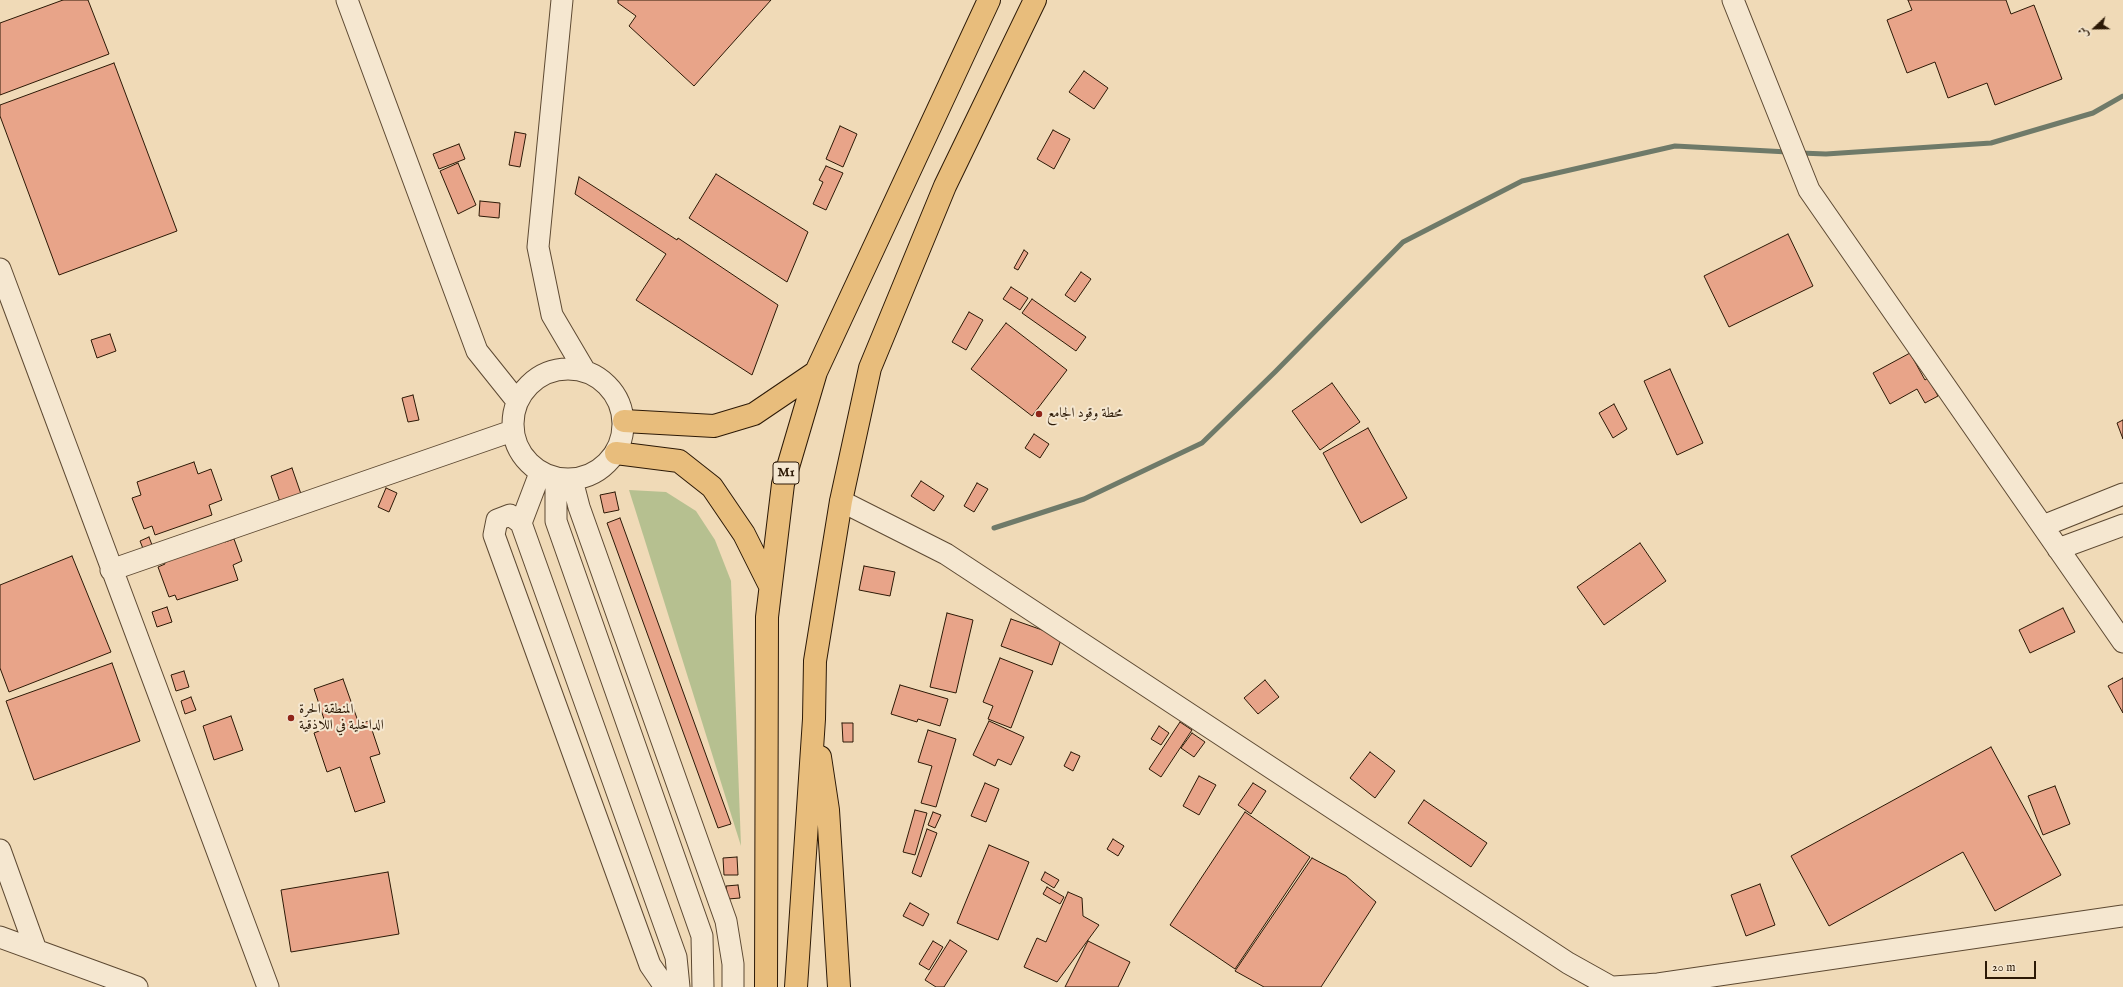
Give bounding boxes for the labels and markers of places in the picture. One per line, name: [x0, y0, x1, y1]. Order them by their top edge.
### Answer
place label: محطة وقود الجامع: [1047, 406, 1123, 422]
marker: محطة وقود الجامع: [1034, 409, 1044, 419]
place label: المنطقة الحرة الداخلية في اللاذقية: [299, 702, 384, 734]
marker: المنطقة الحرة الداخلية في اللاذقية: [286, 713, 296, 723]

